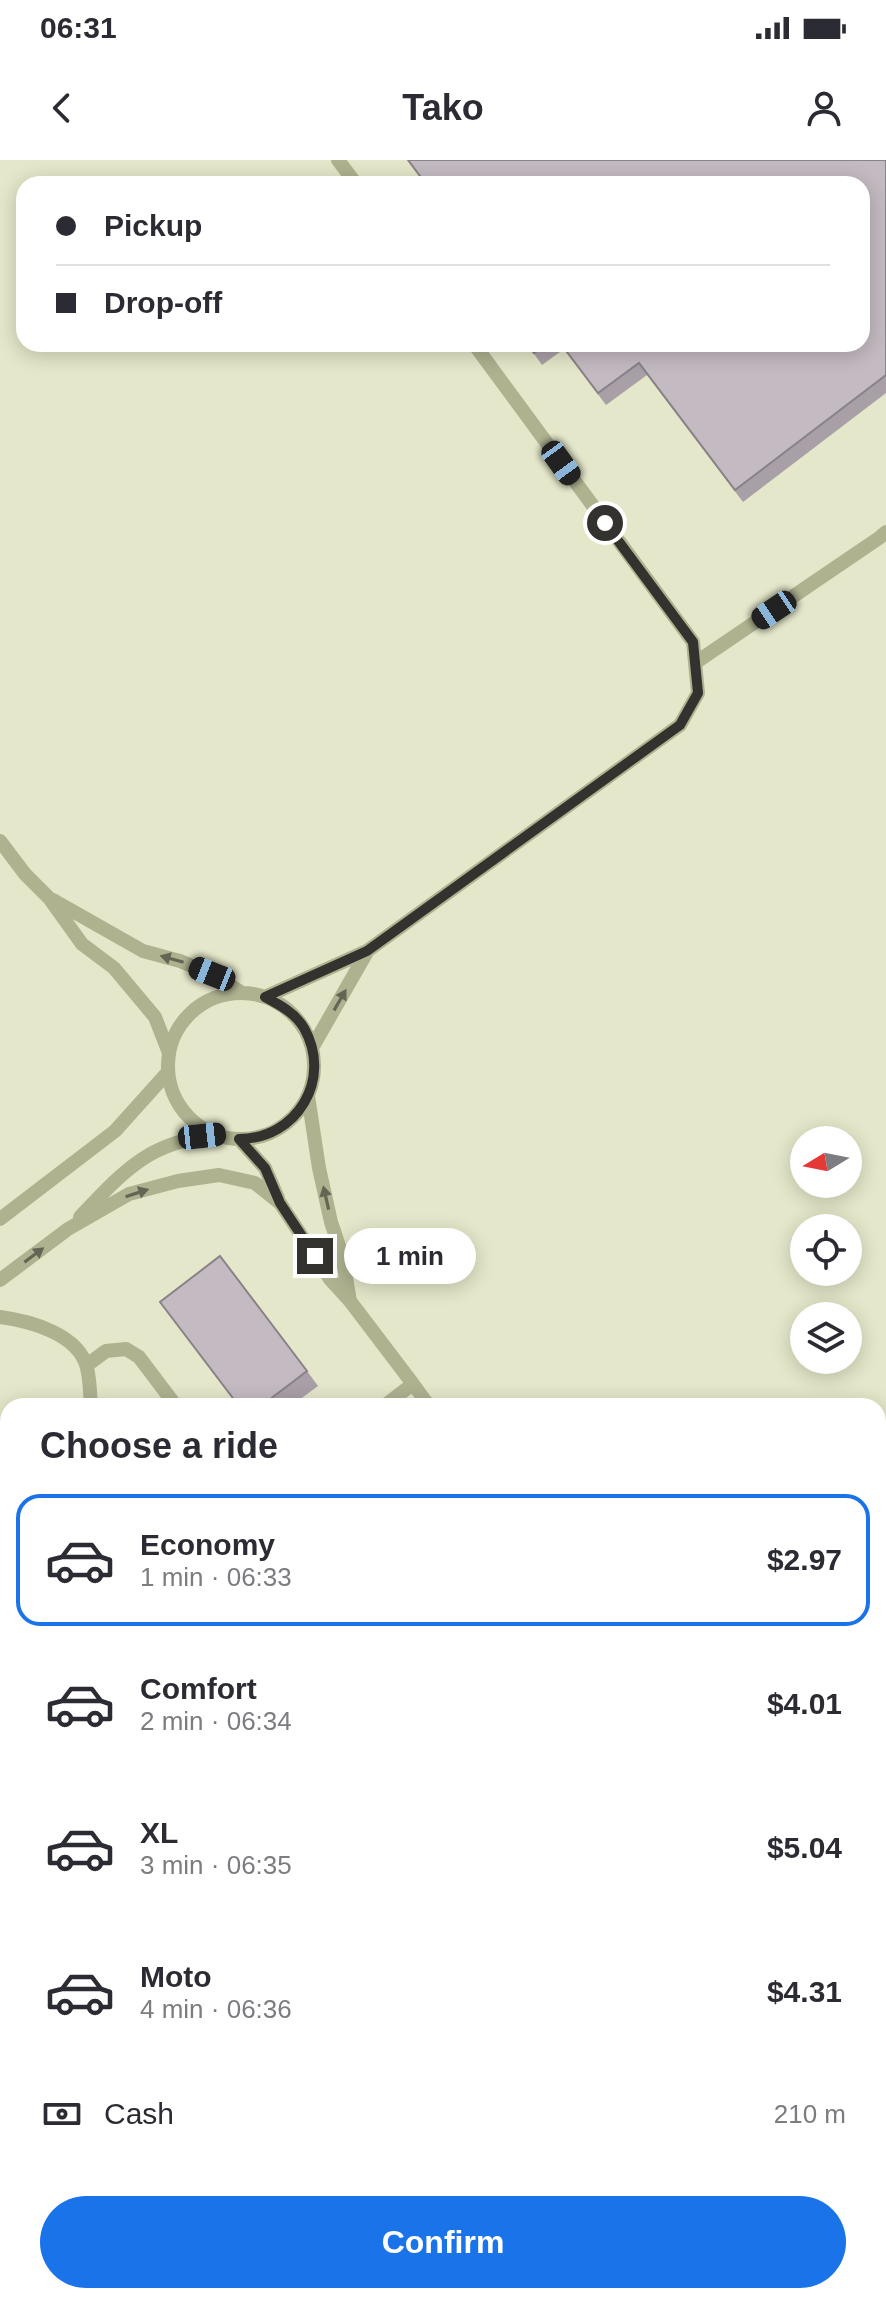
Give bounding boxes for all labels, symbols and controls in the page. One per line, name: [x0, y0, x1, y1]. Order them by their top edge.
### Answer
text: 06:31: [40, 11, 117, 44]
icon: back: [40, 86, 84, 130]
icon: person: [802, 86, 846, 130]
text: Tako: [402, 87, 484, 128]
text: Pickup: [104, 209, 202, 242]
text: Drop-off: [104, 286, 222, 319]
car: [537, 437, 585, 489]
route start: [587, 505, 623, 541]
car: [747, 587, 801, 633]
one-way arrow: [159, 952, 183, 965]
car: [185, 954, 239, 994]
one-way arrow: [333, 989, 347, 1011]
car: [177, 1122, 227, 1150]
north arrow: [790, 1126, 862, 1198]
map controls: [790, 1126, 862, 1374]
one-way arrow: [125, 1186, 149, 1198]
one-way arrow: [319, 1186, 332, 1211]
button: locate: [790, 1214, 862, 1286]
callout: 1 min: [343, 1228, 475, 1284]
route end: [297, 1238, 333, 1274]
text: 1 min: [376, 1241, 444, 1271]
one-way arrow: [24, 1247, 44, 1263]
button: layers: [790, 1302, 862, 1374]
text: Choose a ride: [40, 1425, 278, 1466]
icon: car: [44, 1524, 116, 1596]
text: Economy: [140, 1528, 275, 1561]
text: $2.97: [767, 1543, 842, 1576]
text: 1 min · 06:33: [140, 1562, 292, 1592]
icon: car: [44, 1668, 116, 1740]
text: Comfort: [140, 1672, 257, 1705]
text: $4.01: [767, 1687, 842, 1720]
text: 2 min · 06:34: [140, 1706, 292, 1736]
icon: car: [44, 1812, 116, 1884]
text: XL: [140, 1816, 178, 1849]
text: $5.04: [767, 1831, 842, 1864]
text: 3 min · 06:35: [140, 1850, 292, 1880]
icon: car: [44, 1956, 116, 2028]
text: Moto: [140, 1960, 212, 1993]
text: $4.31: [767, 1975, 842, 2008]
text: 4 min · 06:36: [140, 1994, 292, 2024]
icon: cash: [40, 2092, 84, 2136]
text: Cash: [104, 2097, 174, 2130]
text: 210 m: [774, 2099, 846, 2129]
button: Confirm: [40, 2196, 846, 2288]

